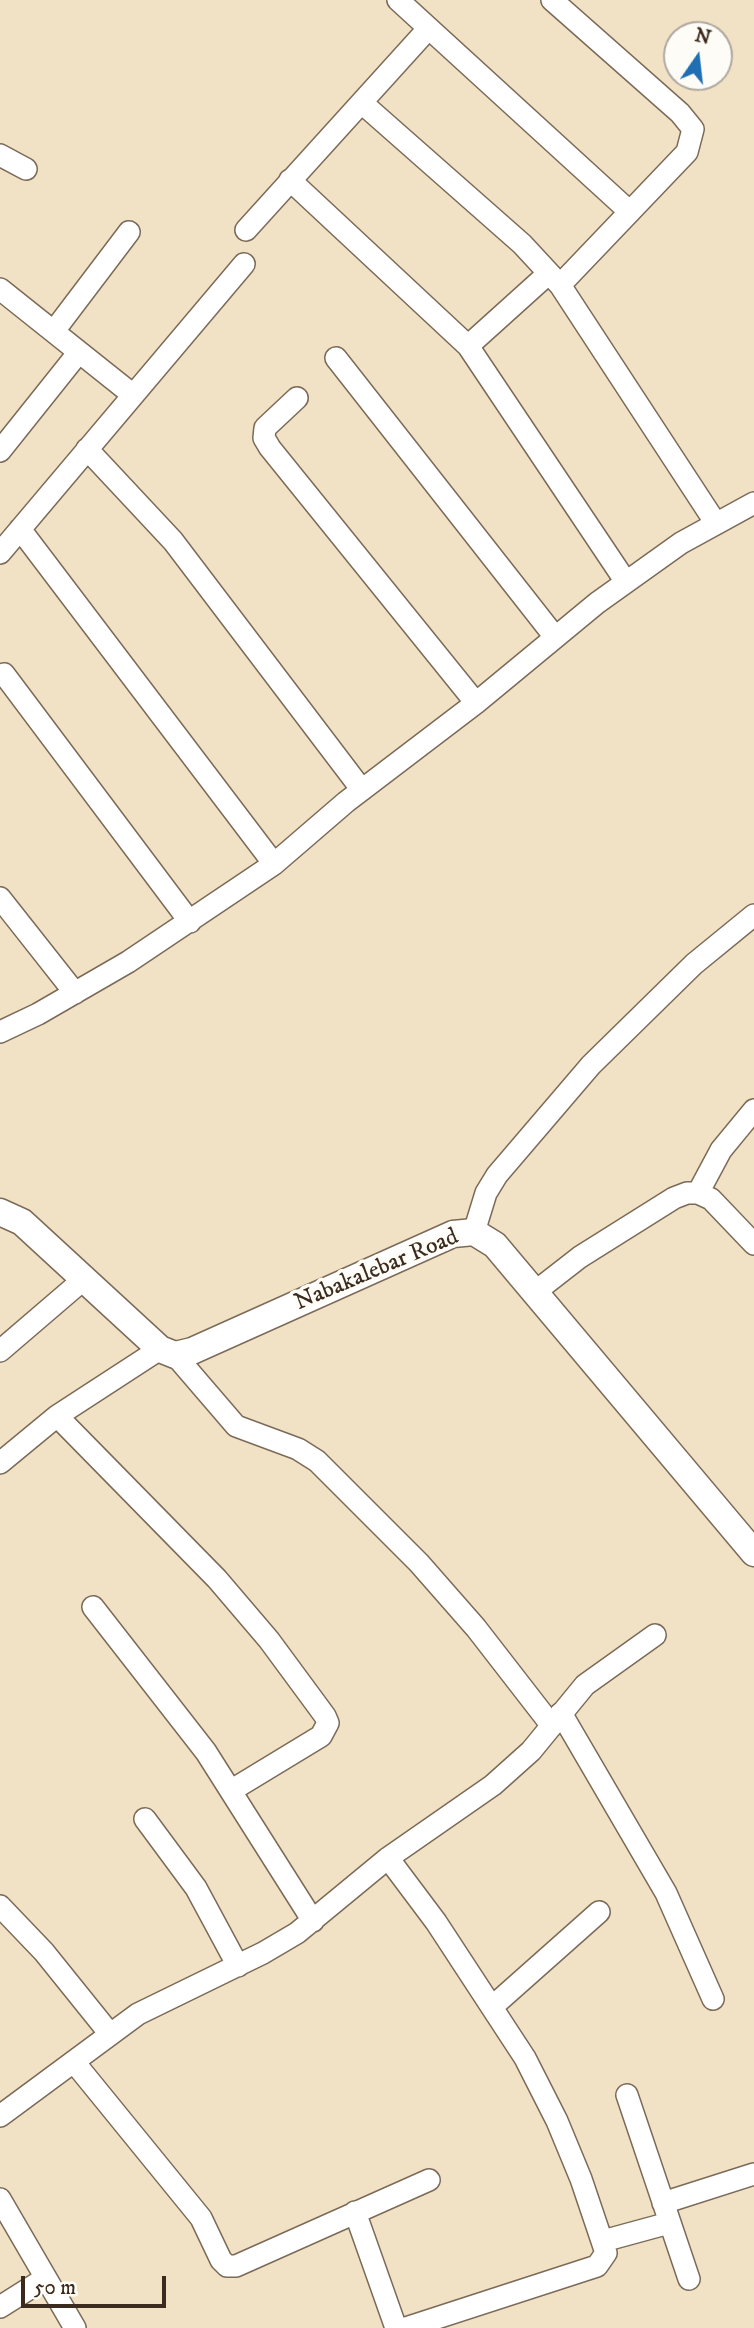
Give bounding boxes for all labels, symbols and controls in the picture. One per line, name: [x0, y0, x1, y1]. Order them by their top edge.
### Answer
north arrow: [663, 21, 733, 91]
text: N: [692, 24, 713, 50]
street label: Nabakalebar Road: [291, 1224, 463, 1318]
scale bar: [24, 2262, 170, 2306]
text: 50 m: [34, 2275, 76, 2301]

